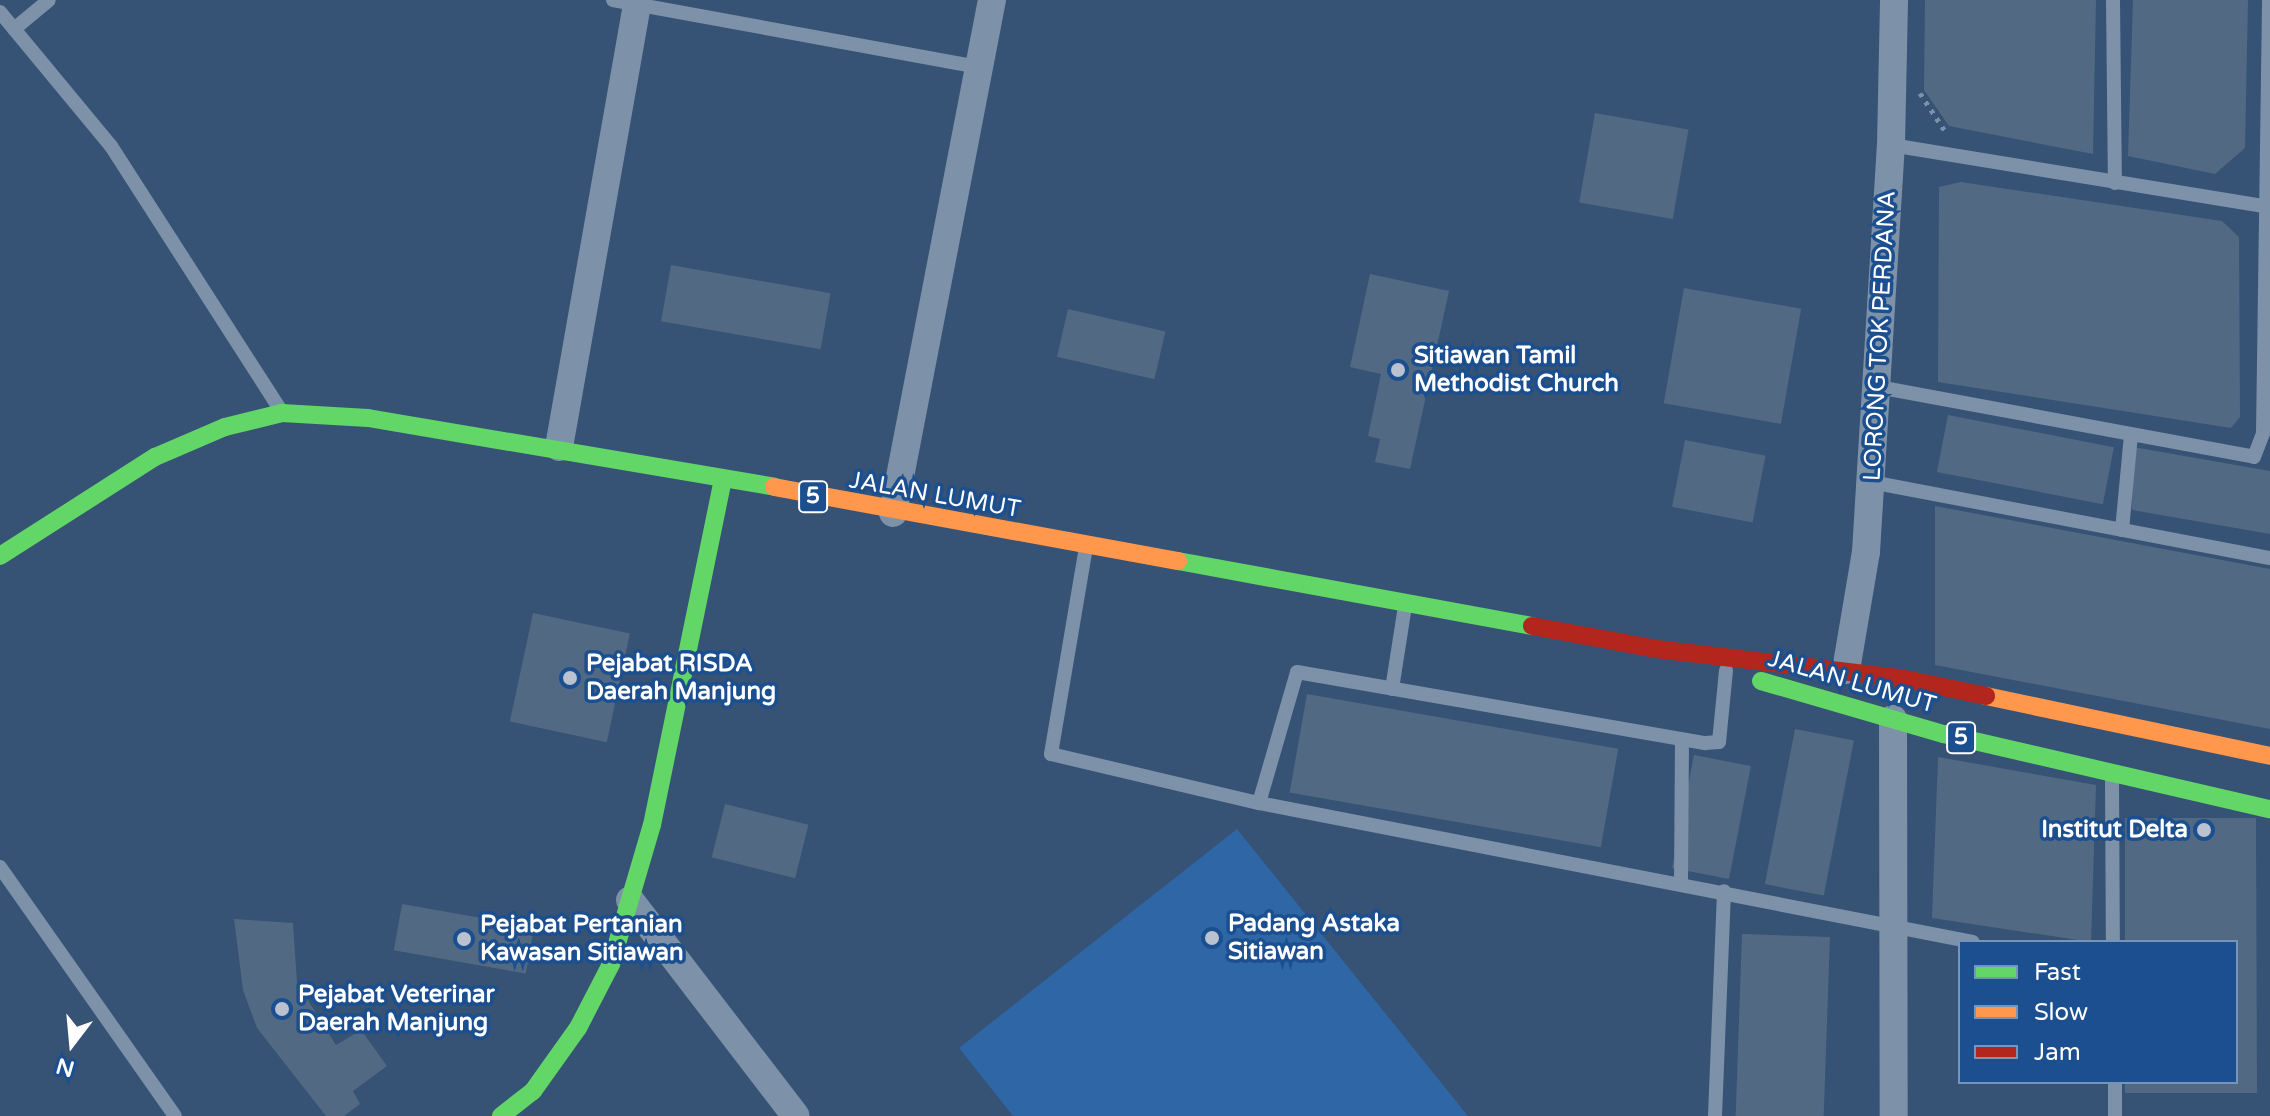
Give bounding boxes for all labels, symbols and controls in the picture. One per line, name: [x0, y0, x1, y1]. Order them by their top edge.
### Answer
street label: LORONG TOK PERDANA: [1858, 190, 1902, 482]
place label: Sitiawan Tamil Methodist Church: [1414, 342, 1619, 398]
marker: Sitiawan Tamil Methodist Church: [1389, 361, 1407, 379]
street label: JALAN LUMUT: [847, 466, 1023, 524]
road number: 5: [797, 479, 829, 515]
street label: JALAN LUMUT: [1765, 644, 1939, 720]
place label: Pejabat RISDA Daerah Manjung: [586, 650, 776, 706]
marker: Pejabat RISDA Daerah Manjung: [561, 669, 579, 687]
road number: 5: [1945, 720, 1977, 756]
place label: Institut Delta: [2041, 816, 2188, 844]
marker: Institut Delta: [2195, 821, 2213, 839]
place label: Padang Astaka Sitiawan: [1228, 910, 1400, 966]
place label: Pejabat Pertanian Kawasan Sitiawan: [480, 911, 683, 967]
marker: Padang Astaka Sitiawan: [1203, 929, 1221, 947]
marker: Pejabat Pertanian Kawasan Sitiawan: [455, 930, 473, 948]
legend: [1958, 940, 2238, 1084]
text: Fast: [2034, 958, 2081, 987]
place label: Pejabat Veterinar Daerah Manjung: [298, 981, 495, 1037]
text: Slow: [2034, 998, 2088, 1027]
marker: Pejabat Veterinar Daerah Manjung: [273, 1000, 291, 1018]
north arrow: [32, 1004, 112, 1084]
text: Jam: [2034, 1038, 2081, 1067]
text: N: [53, 1052, 77, 1082]

